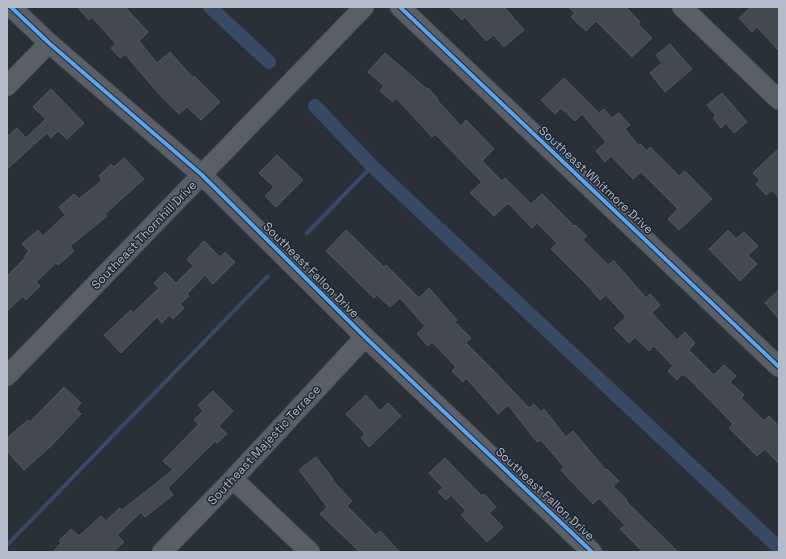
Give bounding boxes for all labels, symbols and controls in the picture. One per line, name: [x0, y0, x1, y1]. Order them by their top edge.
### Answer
street label: Southeast Whitmore Drive: [535, 123, 657, 237]
street label: Southeast Thornhill Drive: [88, 177, 200, 293]
street label: Southeast Fallon Drive: [260, 219, 362, 321]
street label: Southeast Majestic Terrace: [204, 382, 324, 508]
street label: Southeast Fallon Drive: [492, 444, 598, 544]

